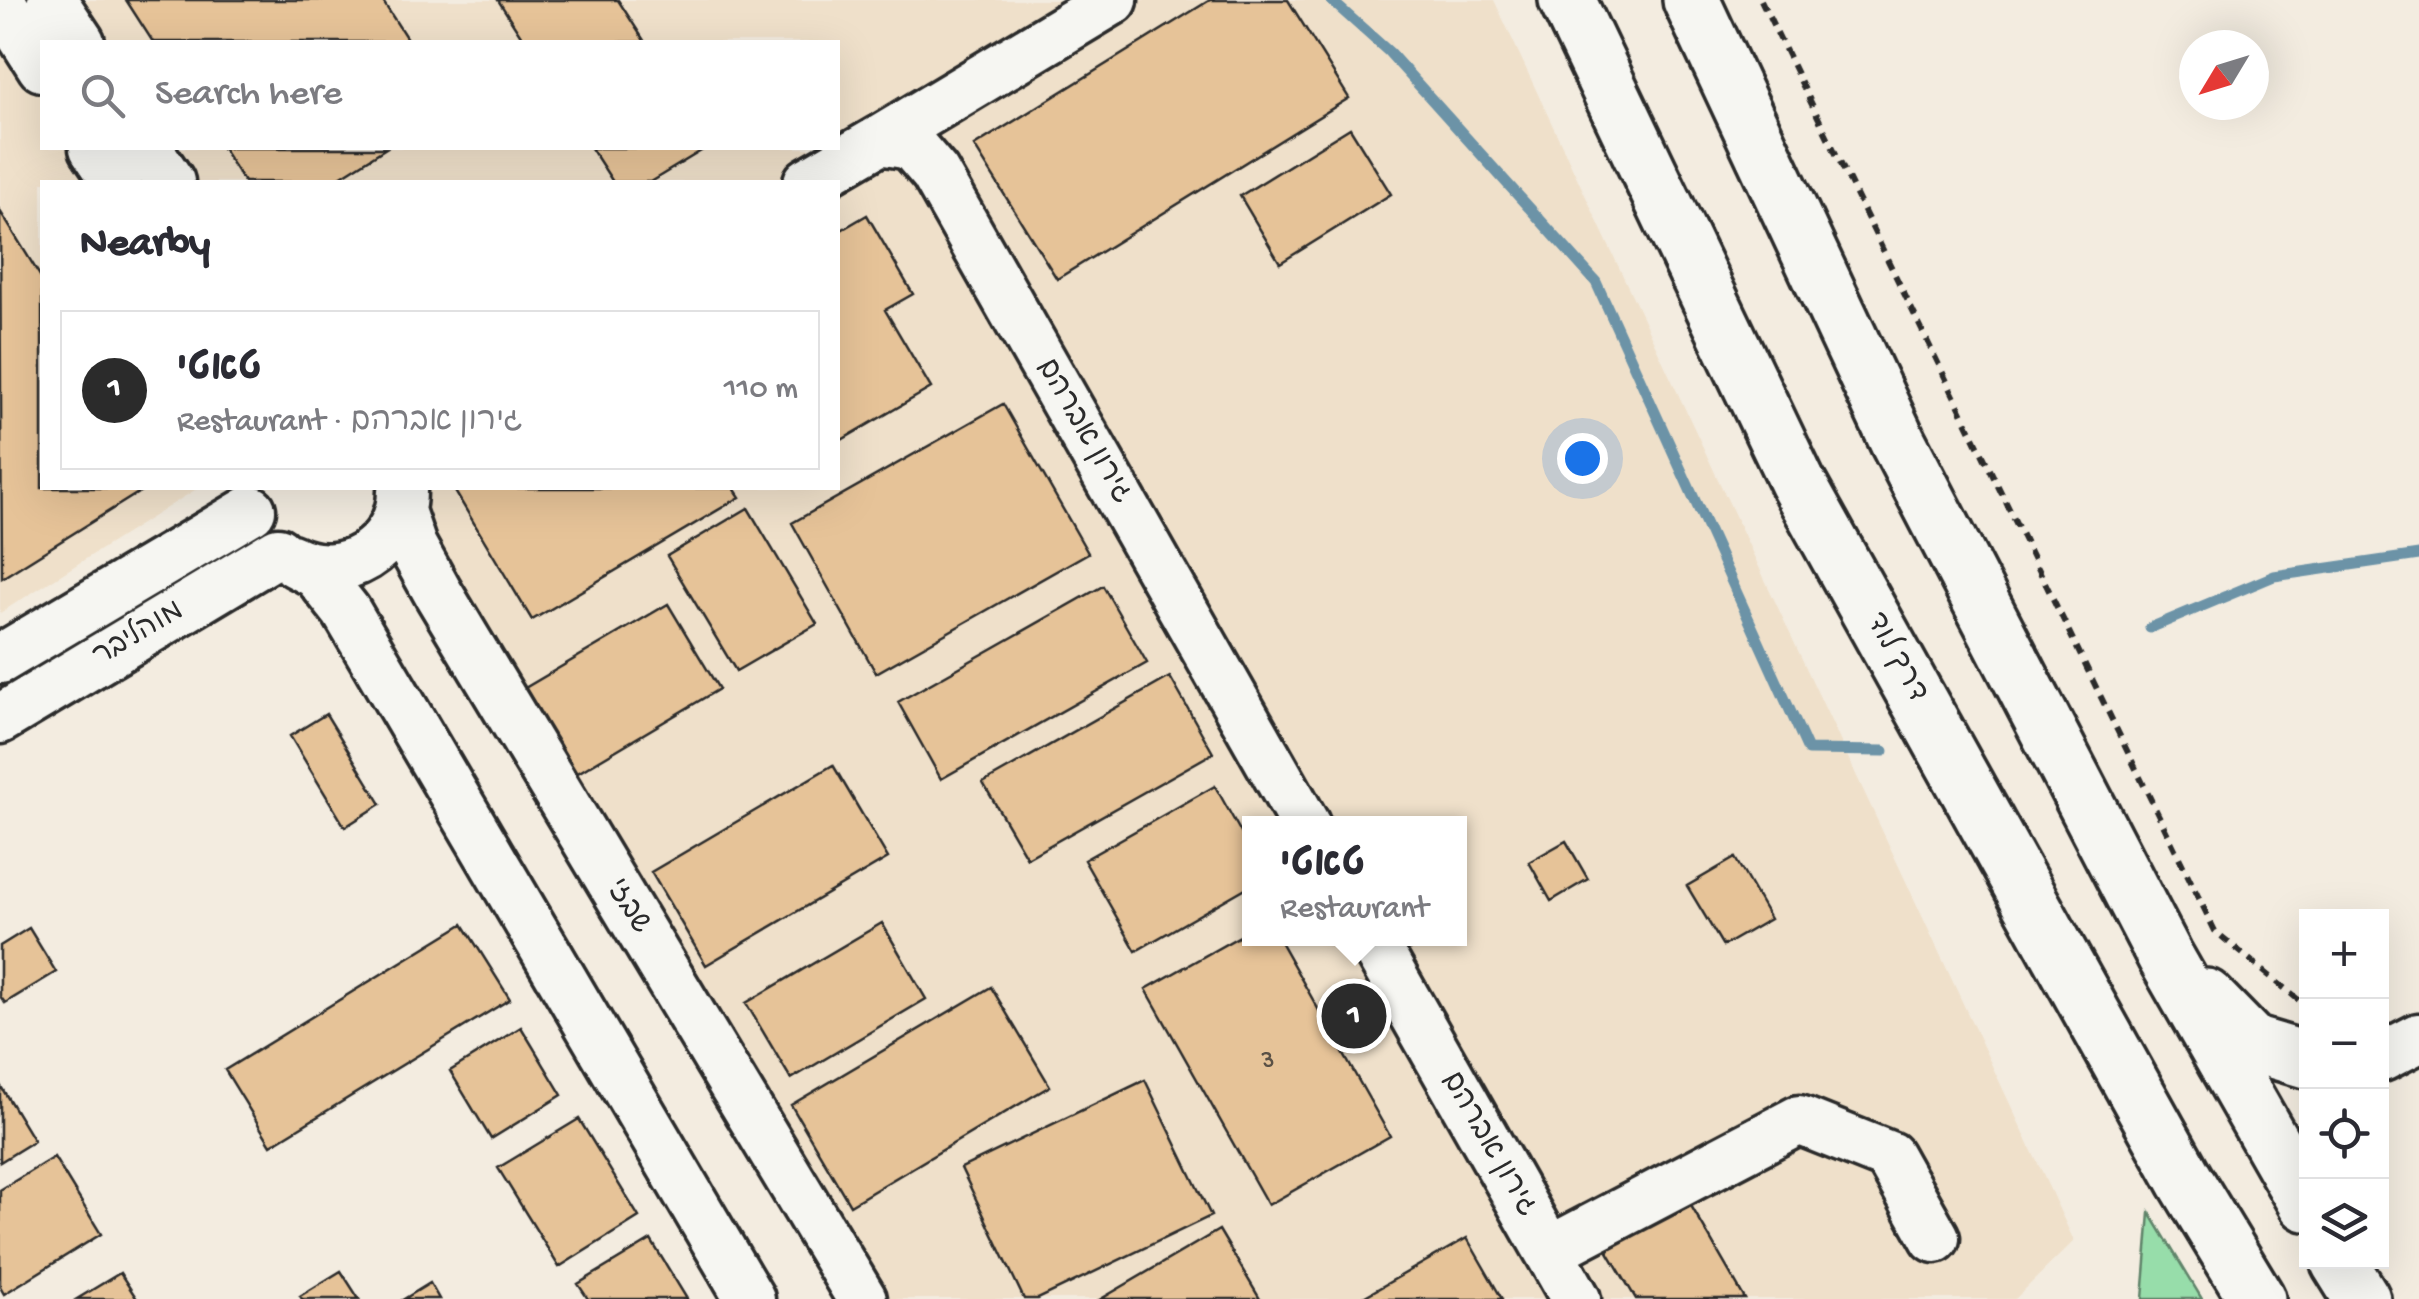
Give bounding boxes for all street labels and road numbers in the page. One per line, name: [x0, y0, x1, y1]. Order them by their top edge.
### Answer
street label: גירון אברהם: [1027, 353, 1139, 511]
street label: מוהליבר: [86, 593, 191, 676]
street label: דרך לוד: [1856, 606, 1936, 709]
street label: שבזי: [597, 873, 657, 941]
street label: גירון אברהם: [1432, 1066, 1544, 1224]

